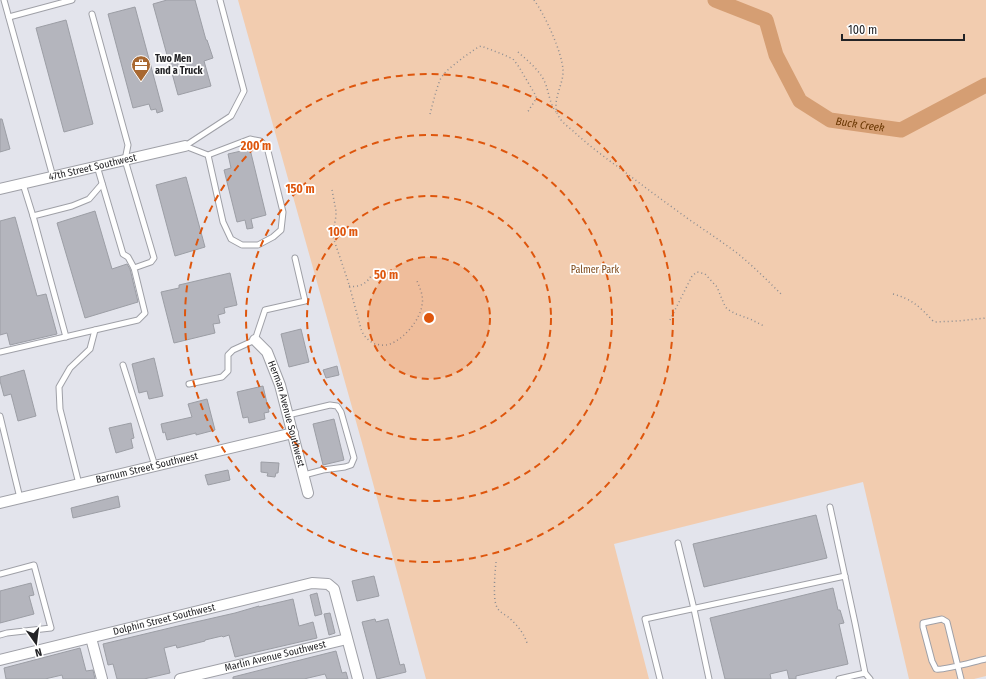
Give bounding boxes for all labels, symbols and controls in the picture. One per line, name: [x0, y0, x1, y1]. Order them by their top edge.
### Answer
scale bar: [842, 16, 964, 42]
text: 100 m: [848, 23, 877, 37]
place label: Two Men and a Truck: [155, 53, 204, 77]
office icon: Two Men and a Truck: [130, 54, 152, 82]
water label: Buck Creek: [835, 114, 886, 134]
text: 200 m: [240, 139, 271, 153]
street label: 47th Street Southwest: [47, 151, 138, 183]
text: 150 m: [285, 182, 315, 196]
text: 100 m: [328, 225, 358, 239]
park label: Palmer Park: [571, 264, 620, 276]
text: 50 m: [374, 268, 398, 282]
centre of rings: [422, 311, 436, 325]
street label: Herman Avenue Southwest: [265, 359, 307, 469]
street label: Barnum Street Southwest: [95, 450, 200, 486]
street label: Dolphin Street Southwest: [112, 601, 217, 638]
north arrow: [16, 623, 56, 663]
street label: Marlin Avenue Southwest: [223, 638, 328, 674]
text: N: [34, 645, 43, 659]

